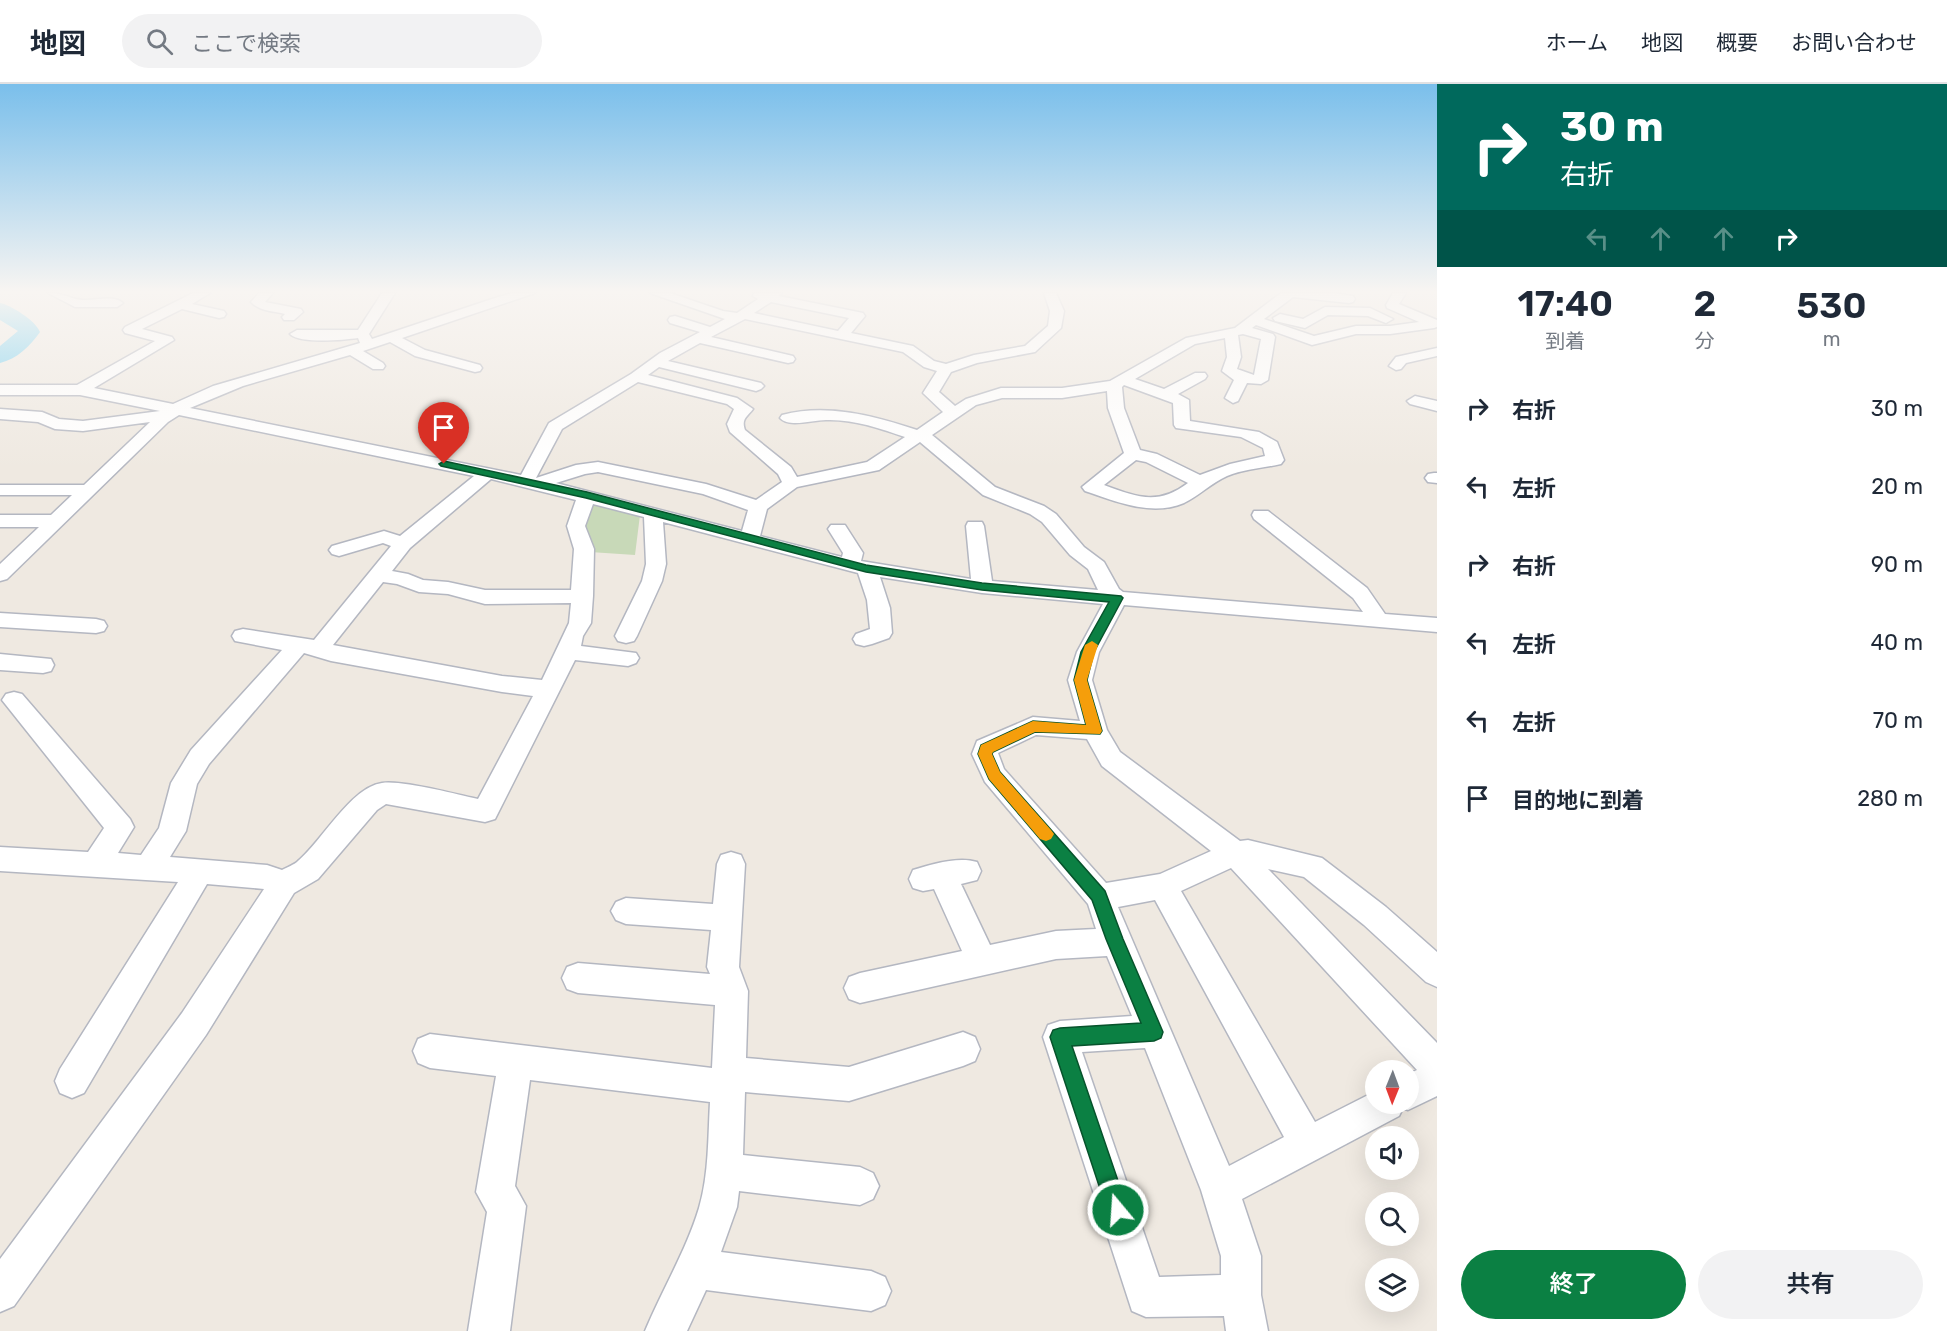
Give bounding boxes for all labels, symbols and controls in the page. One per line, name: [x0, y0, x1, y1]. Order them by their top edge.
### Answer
search box: [122, 14, 542, 68]
icon: search: [143, 25, 176, 58]
text: 地図: [30, 27, 86, 60]
text: ここで検索: [191, 30, 301, 57]
text: ホーム: [1546, 30, 1608, 55]
text: 地図: [1641, 30, 1683, 55]
text: 概要: [1716, 30, 1758, 55]
text: お問い合わせ: [1791, 30, 1917, 55]
text: 30 m: [1560, 102, 1664, 152]
icon: right: [1461, 108, 1539, 186]
text: 右折: [1560, 159, 1614, 191]
icon: left: [1581, 222, 1614, 255]
icon: ahead: [1644, 222, 1677, 255]
icon: ahead: [1707, 222, 1740, 255]
icon: right: [1770, 222, 1803, 255]
text: 17:40: [1517, 282, 1613, 325]
text: 2: [1693, 282, 1716, 325]
text: 530: [1797, 284, 1867, 327]
text: m: [1823, 327, 1840, 351]
text: 到着: [1545, 329, 1585, 353]
text: 分: [1695, 329, 1715, 353]
icon: right: [1461, 392, 1494, 425]
text: 30 m: [1871, 395, 1923, 422]
text: 右折: [1512, 397, 1556, 424]
pin: [418, 402, 469, 464]
icon: arrive: [427, 411, 460, 444]
icon: left: [1461, 470, 1494, 503]
text: 20 m: [1871, 473, 1923, 500]
text: 左折: [1512, 475, 1556, 502]
icon: right: [1461, 548, 1494, 581]
text: 90 m: [1871, 551, 1923, 578]
text: 右折: [1512, 553, 1556, 580]
icon: left: [1461, 626, 1494, 659]
text: 40 m: [1870, 629, 1923, 656]
text: 左折: [1512, 631, 1556, 658]
icon: left: [1461, 704, 1494, 737]
text: 70 m: [1873, 707, 1923, 734]
text: 左折: [1512, 709, 1556, 736]
icon: arrive: [1461, 782, 1494, 815]
text: 280 m: [1857, 785, 1923, 812]
text: 目的地に到着: [1512, 787, 1644, 814]
north arrow: [1365, 1060, 1419, 1114]
map controls: [1365, 1060, 1419, 1312]
button: sound: [1365, 1126, 1419, 1180]
position arrow: [1086, 1178, 1150, 1242]
button: search: [1365, 1192, 1419, 1246]
button: 終了: [1461, 1250, 1686, 1319]
button: 共有: [1698, 1250, 1923, 1319]
button: layers: [1365, 1258, 1419, 1312]

